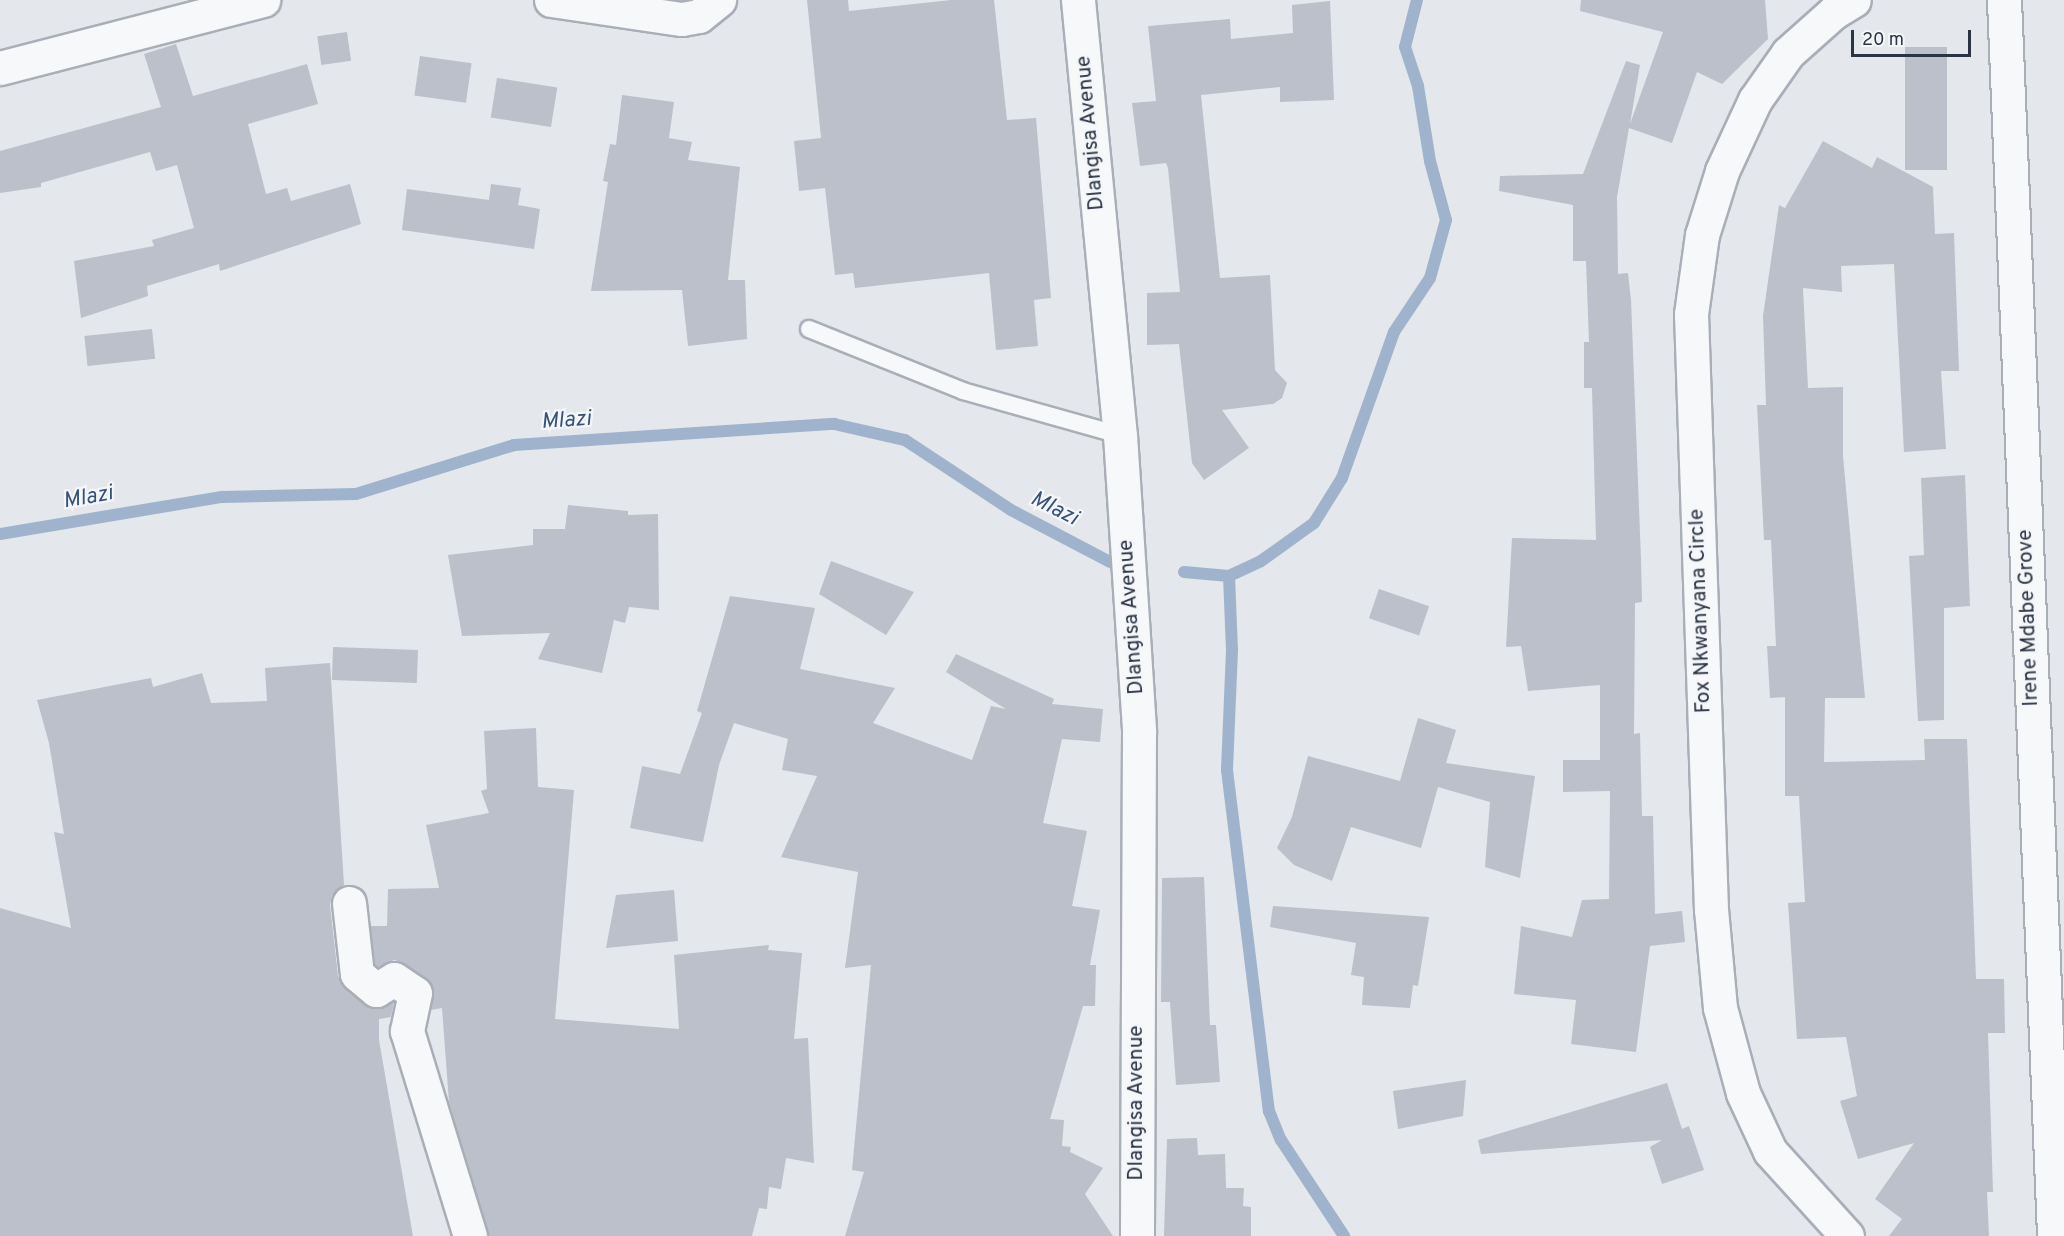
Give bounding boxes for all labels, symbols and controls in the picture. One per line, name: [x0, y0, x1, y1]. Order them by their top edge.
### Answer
scale bar: [1854, 18, 1974, 56]
text: 20 m: [1862, 29, 1904, 52]
street label: Dlangisa Avenue: [1072, 54, 1110, 212]
water label: Mlazi: [540, 406, 592, 436]
water label: Mlazi: [61, 481, 115, 515]
water label: Mlazi: [1026, 486, 1082, 532]
street label: Fox Nkwanyana Circle: [1685, 508, 1717, 714]
street label: Irene Mdabe Grove: [2013, 529, 2045, 707]
street label: Dlangisa Avenue: [1114, 538, 1150, 696]
street label: Dlangisa Avenue: [1124, 1025, 1150, 1181]

